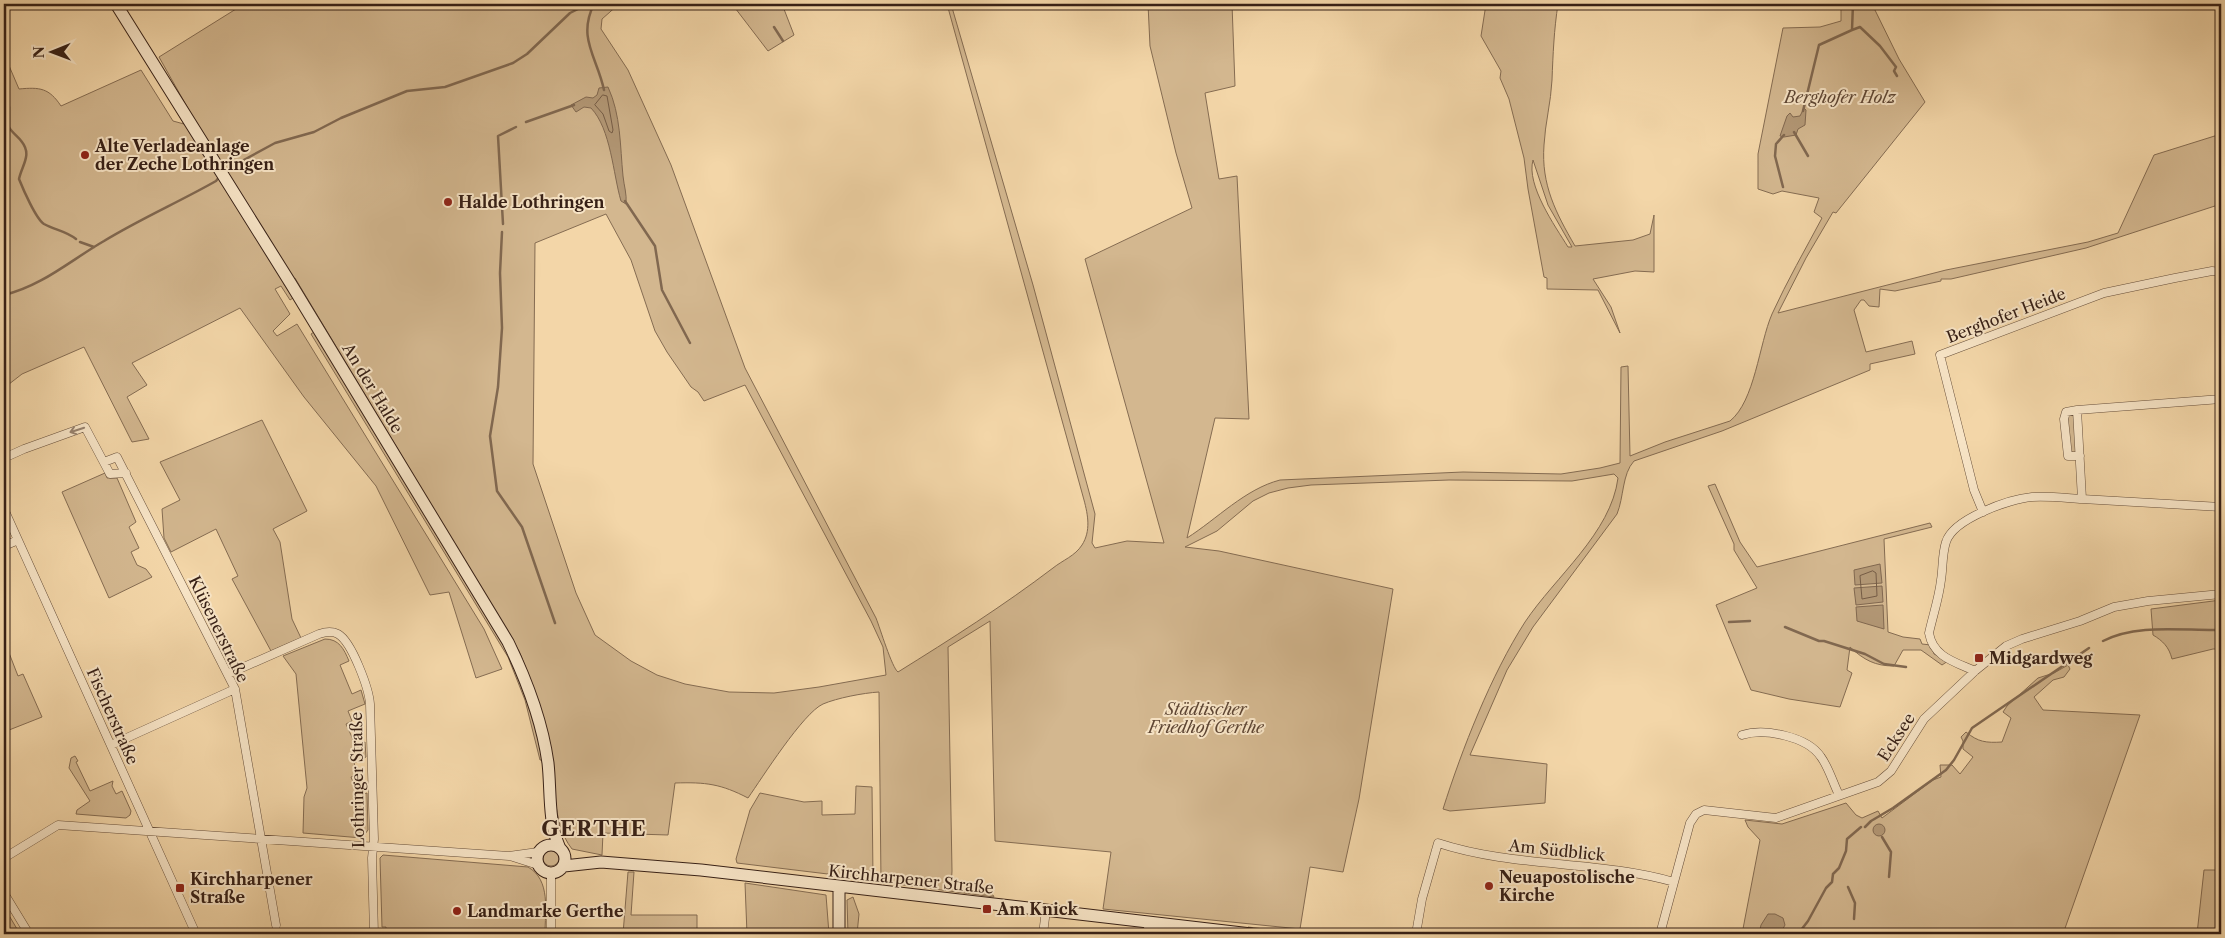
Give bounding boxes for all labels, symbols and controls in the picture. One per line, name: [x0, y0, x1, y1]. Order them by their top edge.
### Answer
north arrow: [28, 28, 78, 78]
text: N: [30, 46, 48, 58]
park label: Berghofer Holz: [1782, 87, 1897, 107]
place label: Alte Verladeanlage der Zeche Lothringen: [94, 136, 274, 174]
marker: Alte Verladeanlage der Zeche Lothringen: [79, 149, 91, 161]
place label: Halde Lothringen: [458, 192, 604, 212]
marker: Halde Lothringen: [442, 196, 454, 208]
street label: Berghofer Heide: [1944, 283, 2068, 347]
street label: An der Halde: [338, 339, 408, 436]
one-way arrow: [69, 426, 85, 435]
street label: Klüsenerstraße: [185, 572, 253, 686]
place label: Midgardweg: [1989, 648, 2093, 668]
marker: Midgardweg: [1973, 652, 1985, 664]
street label: Fischerstraße: [83, 664, 143, 768]
park label: Städtischer Friedhof Gerthe: [1146, 699, 1265, 737]
street label: Ecksee: [1873, 709, 1919, 765]
street label: Lothringer Straße: [346, 712, 368, 848]
district label: GERTHE: [541, 816, 647, 841]
street label: Am Südblick: [1507, 835, 1607, 865]
street label: Kirchharpener Straße: [827, 860, 995, 898]
place label: Neuapostolische Kirche: [1499, 867, 1635, 905]
place label: Kirchharpener Straße: [190, 869, 313, 907]
marker: Neuapostolische Kirche: [1483, 880, 1495, 892]
marker: Kirchharpener Straße: [174, 882, 186, 894]
place label: Am Knick: [996, 899, 1079, 919]
place label: Landmarke Gerthe: [467, 901, 624, 921]
marker: Am Knick: [981, 903, 993, 915]
marker: Landmarke Gerthe: [451, 905, 463, 917]

